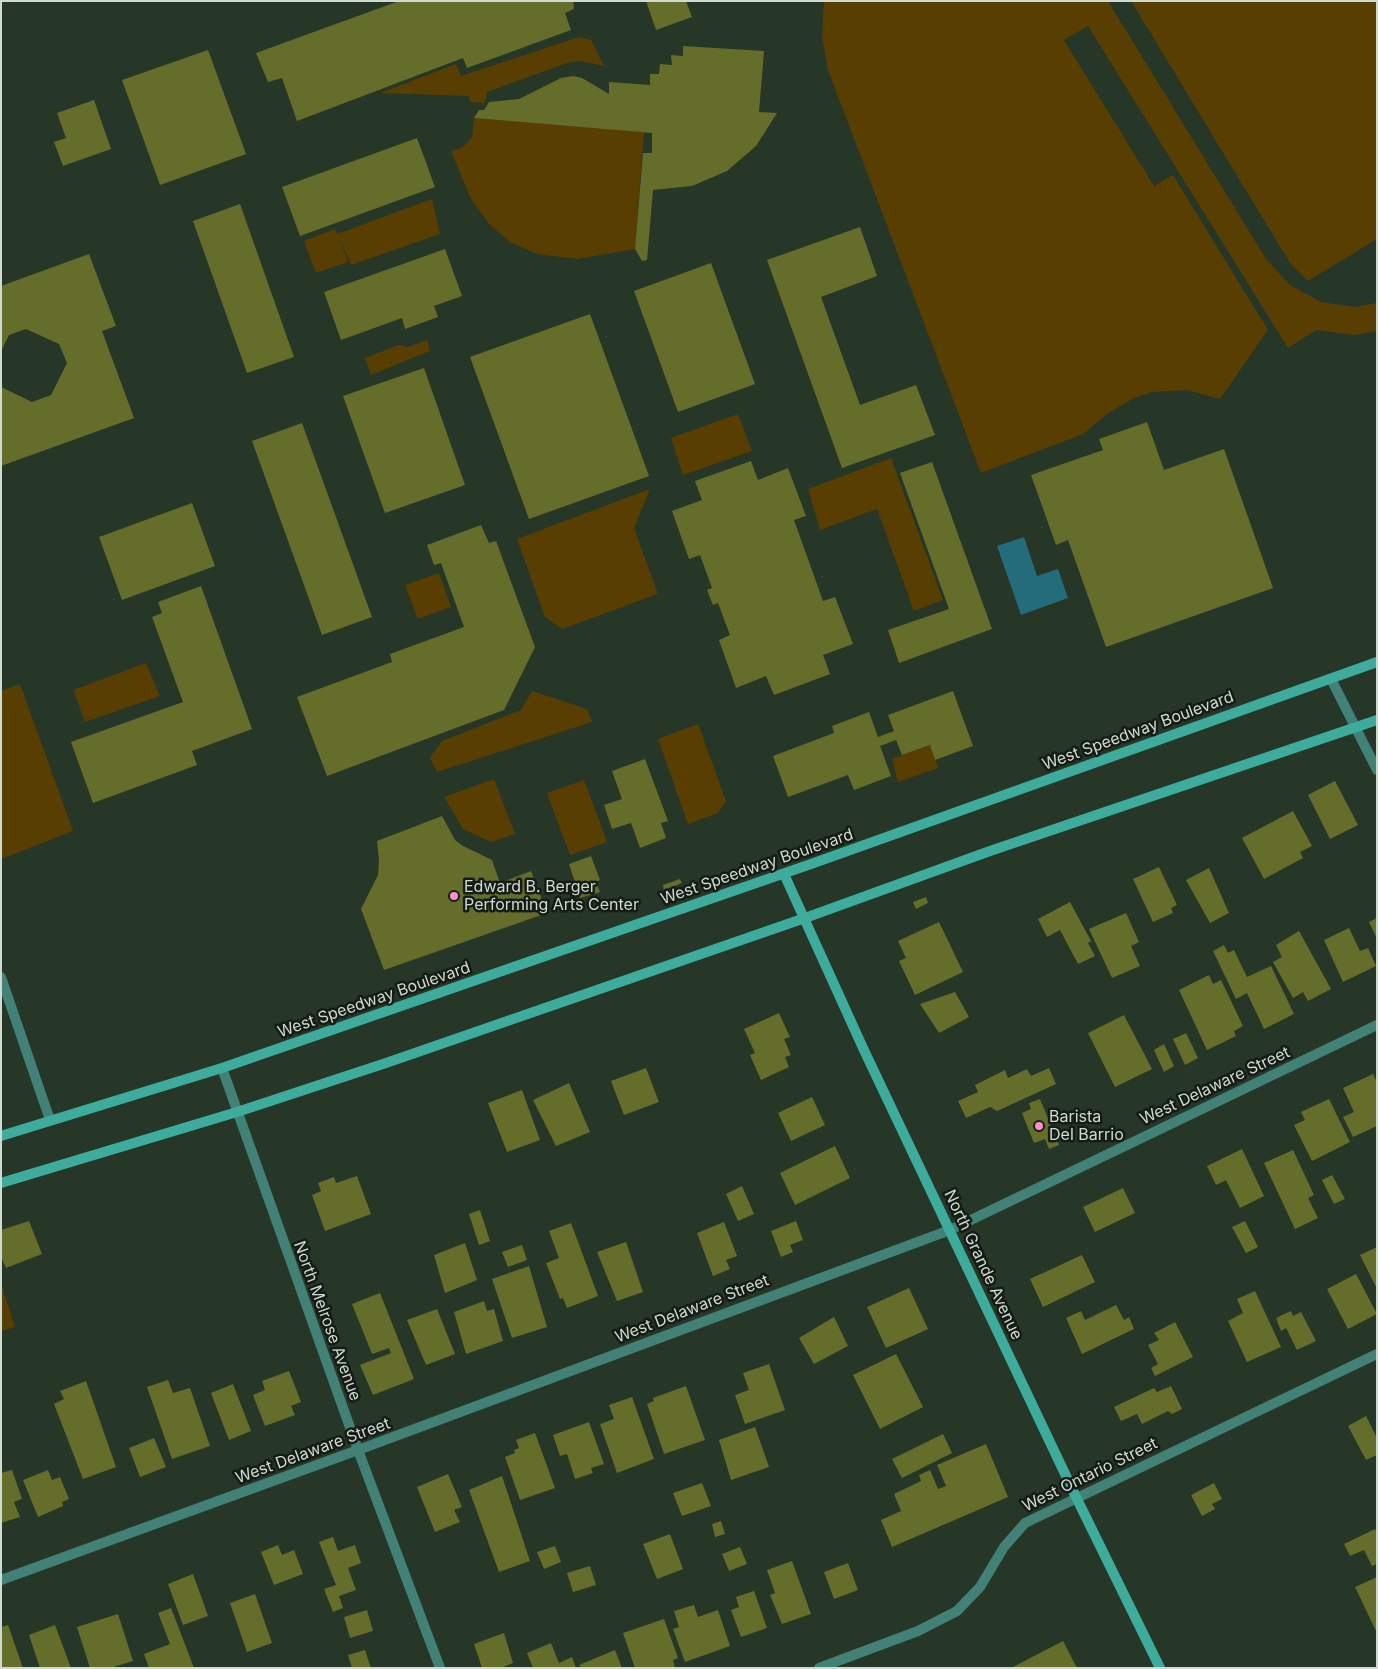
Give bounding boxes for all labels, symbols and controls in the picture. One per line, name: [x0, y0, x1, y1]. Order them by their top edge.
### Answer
street label: West Speedway Boulevard: [1040, 687, 1236, 775]
street label: West Speedway Boulevard: [658, 825, 856, 909]
place label: Edward B. Berger Performing Arts Center: [464, 877, 639, 915]
marker: Edward B. Berger Performing Arts Center: [448, 890, 460, 902]
street label: West Speedway Boulevard: [275, 958, 473, 1042]
street label: West Delaware Street: [1137, 1043, 1293, 1129]
place label: Barista Del Barrio: [1049, 1107, 1124, 1145]
marker: Barista Del Barrio: [1033, 1120, 1045, 1132]
street label: North Grande Avenue: [940, 1187, 1026, 1343]
street label: North Melrose Avenue: [289, 1238, 365, 1404]
street label: West Delaware Street: [612, 1271, 772, 1347]
street label: West Delaware Street: [233, 1414, 393, 1488]
street label: West Ontario Street: [1019, 1434, 1161, 1516]

